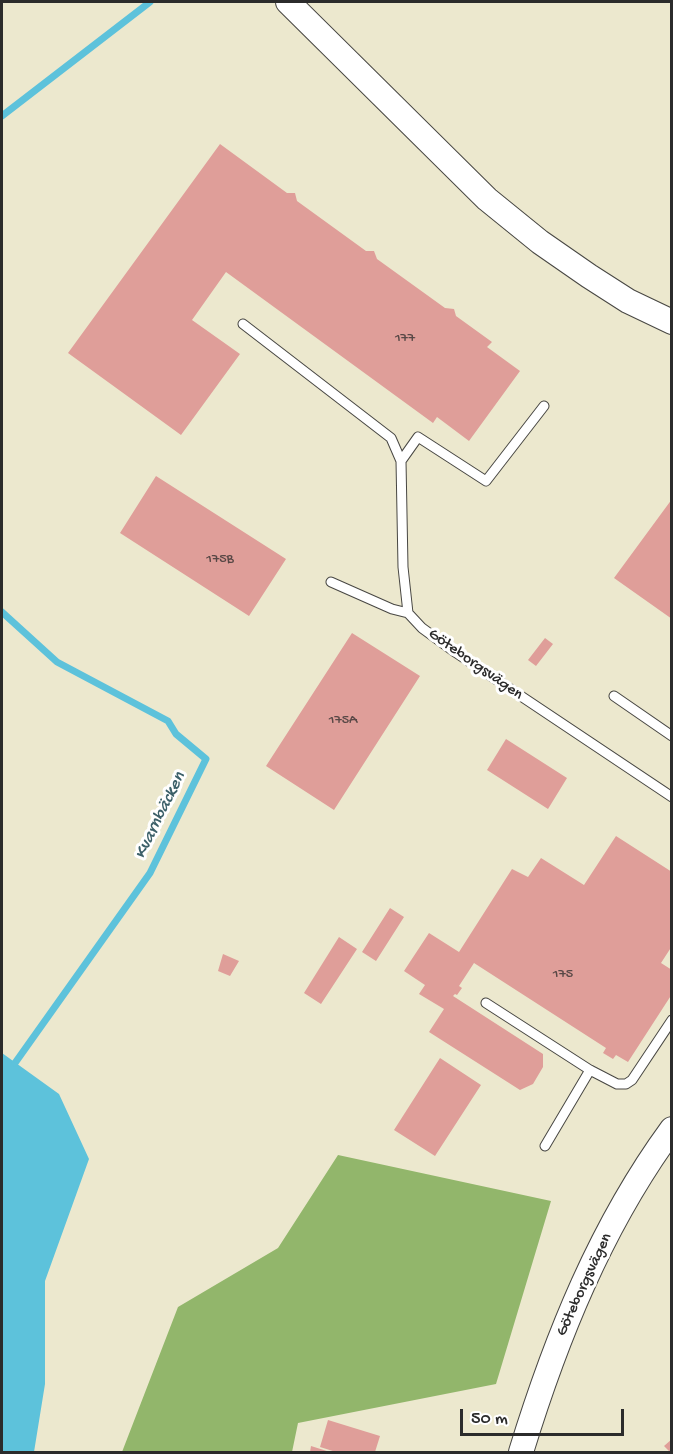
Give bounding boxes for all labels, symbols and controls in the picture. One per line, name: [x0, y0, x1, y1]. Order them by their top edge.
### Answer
house number: 177: [395, 331, 415, 347]
house number: 175B: [206, 552, 234, 568]
street label: Göteborgsvägen: [424, 625, 526, 705]
house number: 175A: [329, 713, 357, 729]
water label: Kvarnbäcken: [131, 769, 191, 863]
house number: 175: [553, 967, 573, 983]
street label: Göteborgsvägen: [553, 1230, 617, 1340]
scale bar: [463, 1397, 626, 1435]
text: 50 m: [471, 1409, 508, 1430]

